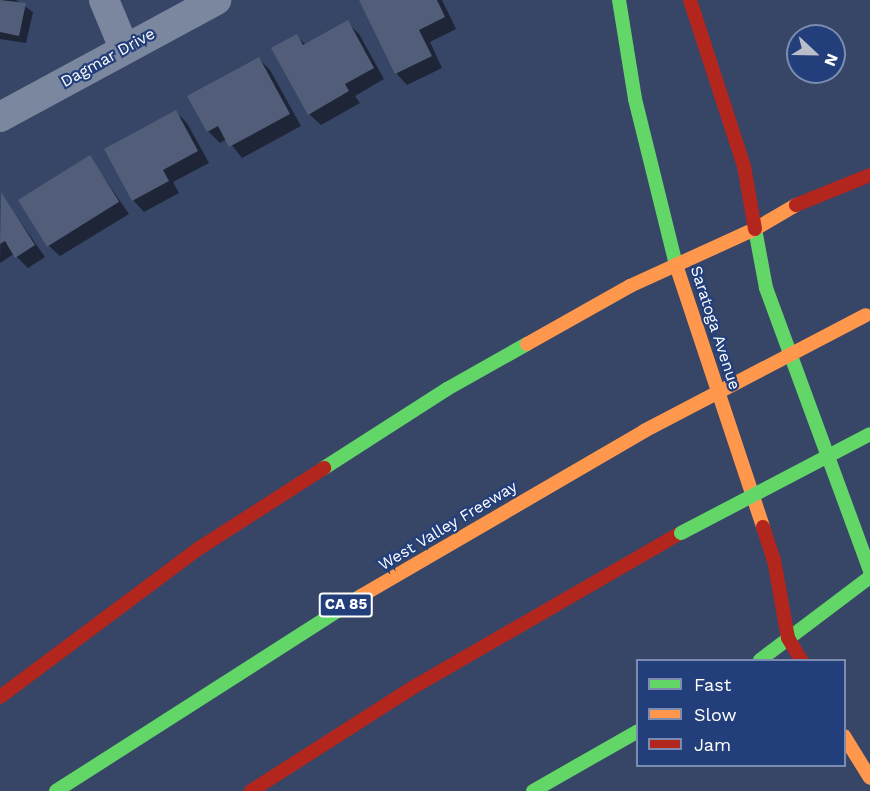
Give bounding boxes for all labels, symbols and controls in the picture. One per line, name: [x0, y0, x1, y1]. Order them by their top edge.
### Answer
street label: Dagmar Drive: [57, 24, 159, 92]
north arrow: [786, 24, 846, 84]
text: N: [820, 51, 842, 69]
street label: Saratoga Avenue: [686, 263, 744, 393]
street label: West Valley Freeway: [375, 477, 521, 575]
road number: CA 85: [318, 593, 374, 617]
legend: [636, 659, 846, 767]
text: Fast: [694, 674, 731, 695]
text: Slow: [694, 704, 737, 725]
text: Jam: [694, 734, 731, 755]

